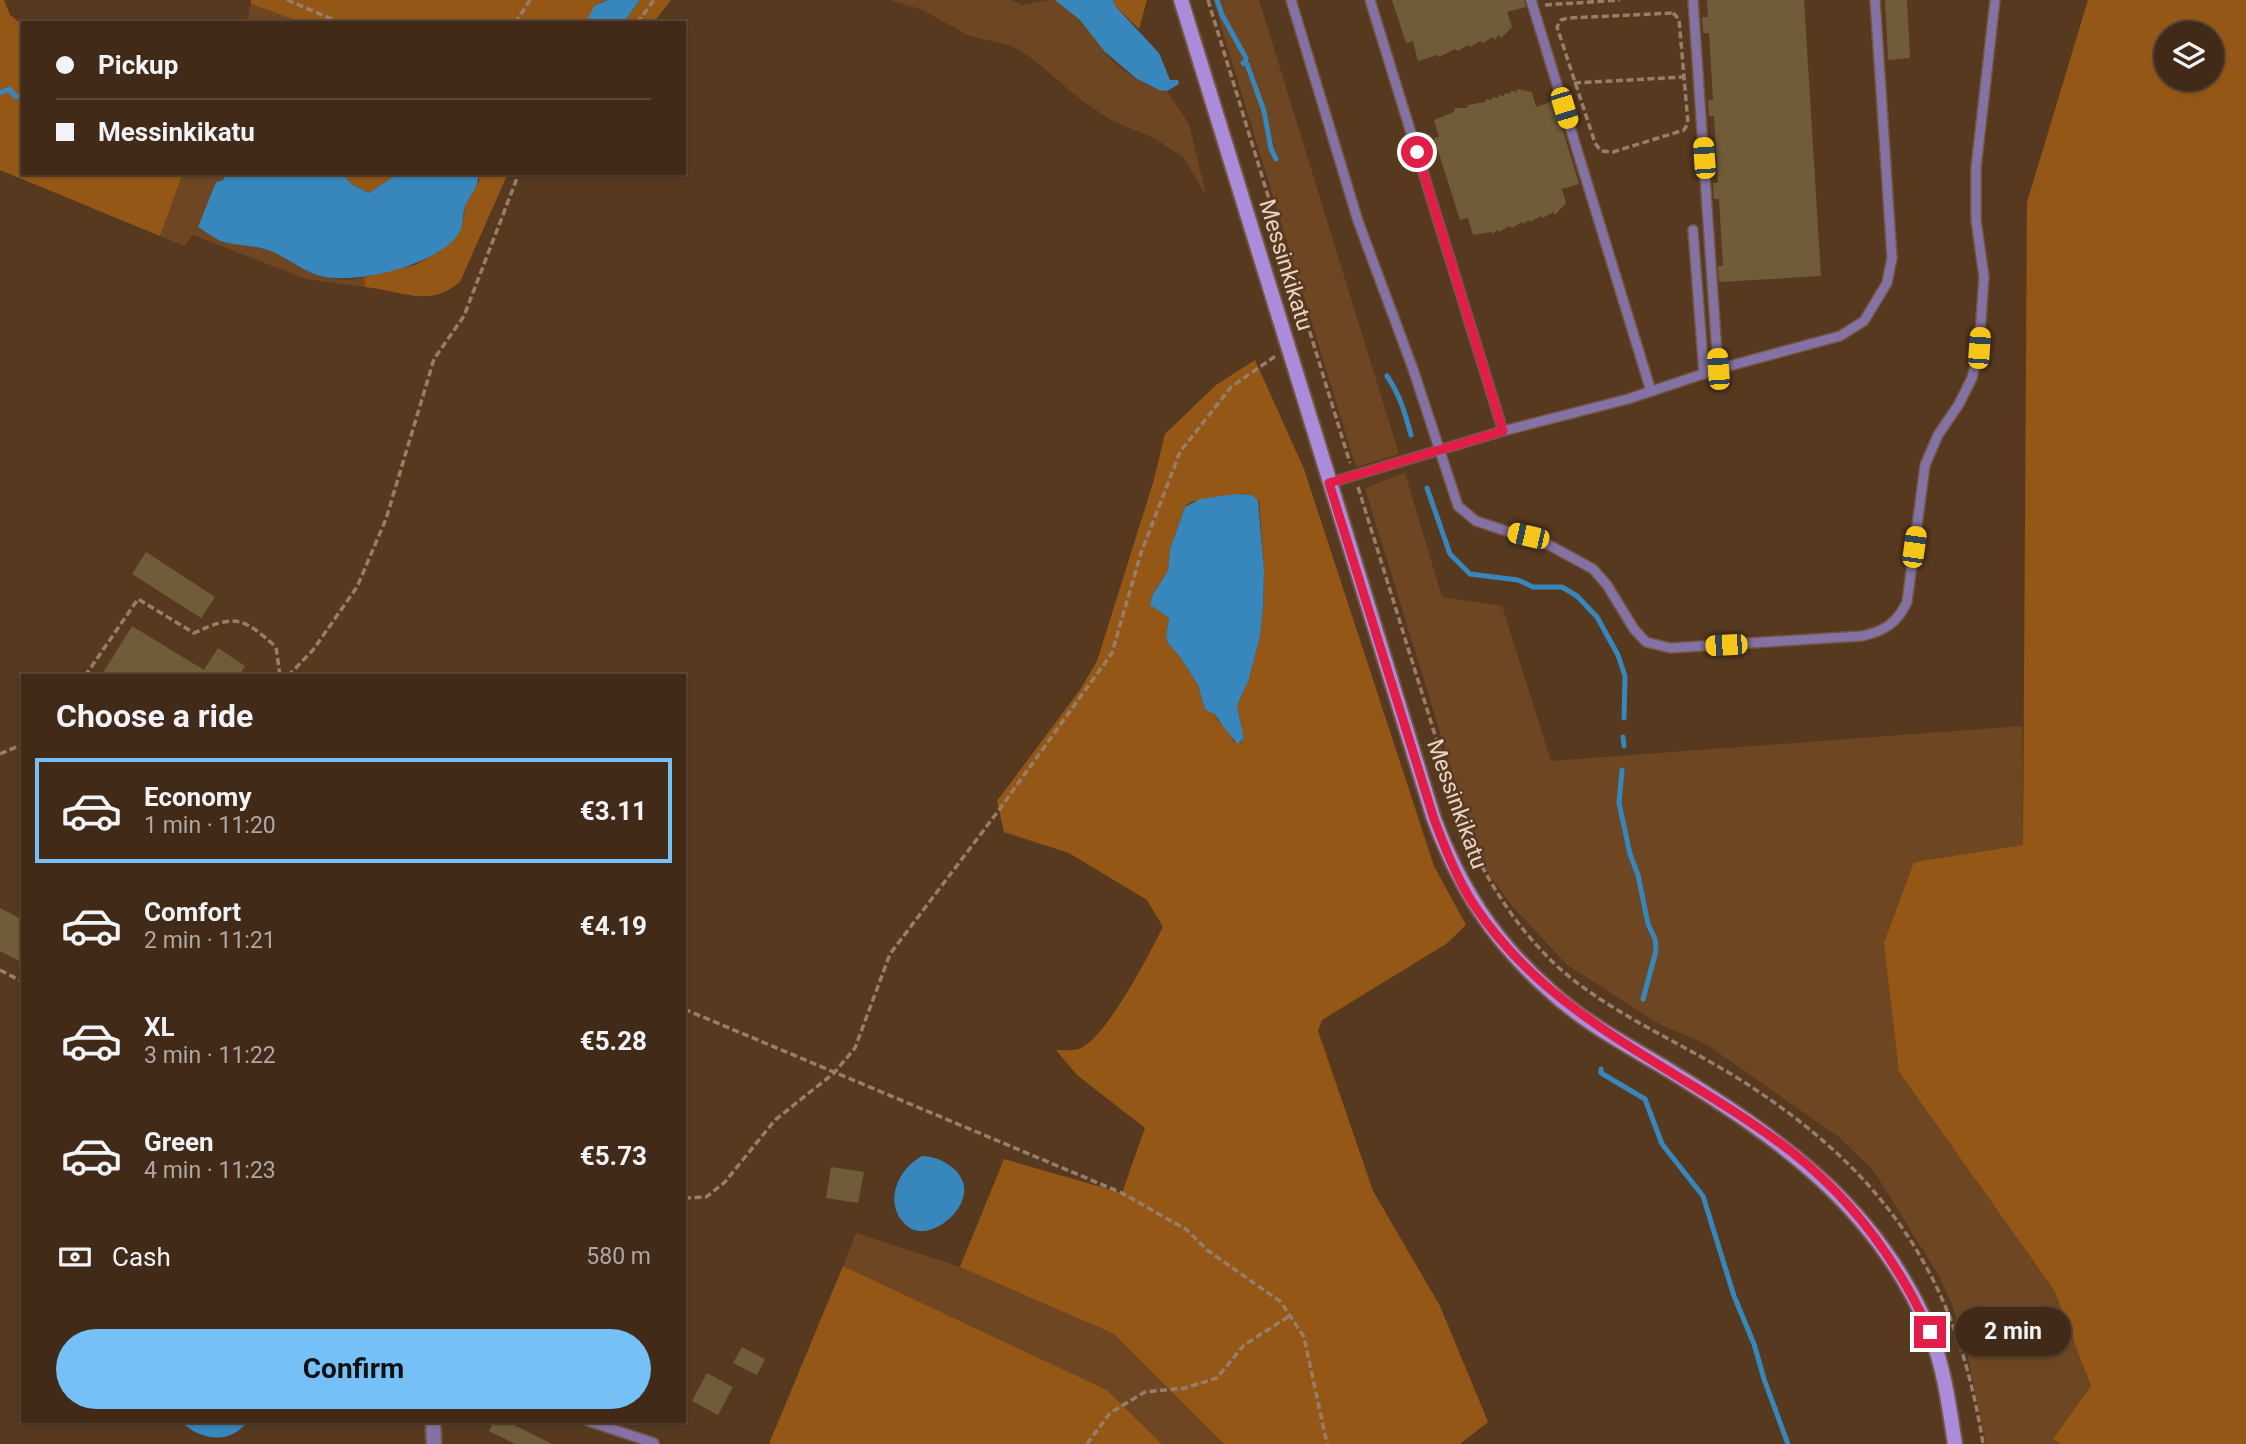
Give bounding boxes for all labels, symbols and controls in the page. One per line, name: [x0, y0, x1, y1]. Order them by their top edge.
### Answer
map controls: [2154, 21, 2224, 91]
button: layers: [2154, 21, 2224, 91]
text: Pickup: [98, 50, 178, 80]
car: [1548, 85, 1581, 131]
text: Messinkikatu: [98, 117, 255, 147]
route start: [1401, 136, 1433, 168]
car: [1693, 136, 1716, 180]
street label: Messinkikatu: [1253, 196, 1319, 334]
car: [1968, 326, 1991, 370]
car: [1707, 347, 1730, 391]
car: [1506, 521, 1551, 551]
car: [1901, 525, 1928, 569]
car: [1705, 633, 1748, 657]
text: Choose a ride: [56, 697, 253, 735]
street label: Messinkikatu: [1421, 736, 1493, 872]
icon: car: [60, 779, 123, 842]
text: Economy: [144, 782, 251, 812]
text: €3.11: [580, 796, 647, 826]
text: 1 min · 11:20: [144, 812, 276, 839]
icon: car: [60, 894, 123, 957]
text: Comfort: [144, 897, 241, 927]
text: €4.19: [580, 911, 647, 941]
text: 2 min · 11:21: [144, 927, 276, 954]
icon: car: [60, 1009, 123, 1072]
text: XL: [144, 1012, 175, 1042]
text: €5.28: [580, 1026, 647, 1056]
text: 3 min · 11:22: [144, 1042, 276, 1069]
icon: car: [60, 1124, 123, 1187]
text: Green: [144, 1127, 214, 1157]
text: €5.73: [580, 1141, 647, 1171]
text: 4 min · 11:23: [144, 1157, 276, 1184]
icon: cash: [56, 1238, 94, 1276]
text: Cash: [112, 1242, 171, 1272]
text: 580 m: [586, 1243, 651, 1270]
callout: 2 min: [1954, 1308, 2070, 1356]
route end: [1914, 1316, 1946, 1348]
text: 2 min: [1984, 1318, 2042, 1345]
button: Confirm: [56, 1329, 651, 1409]

